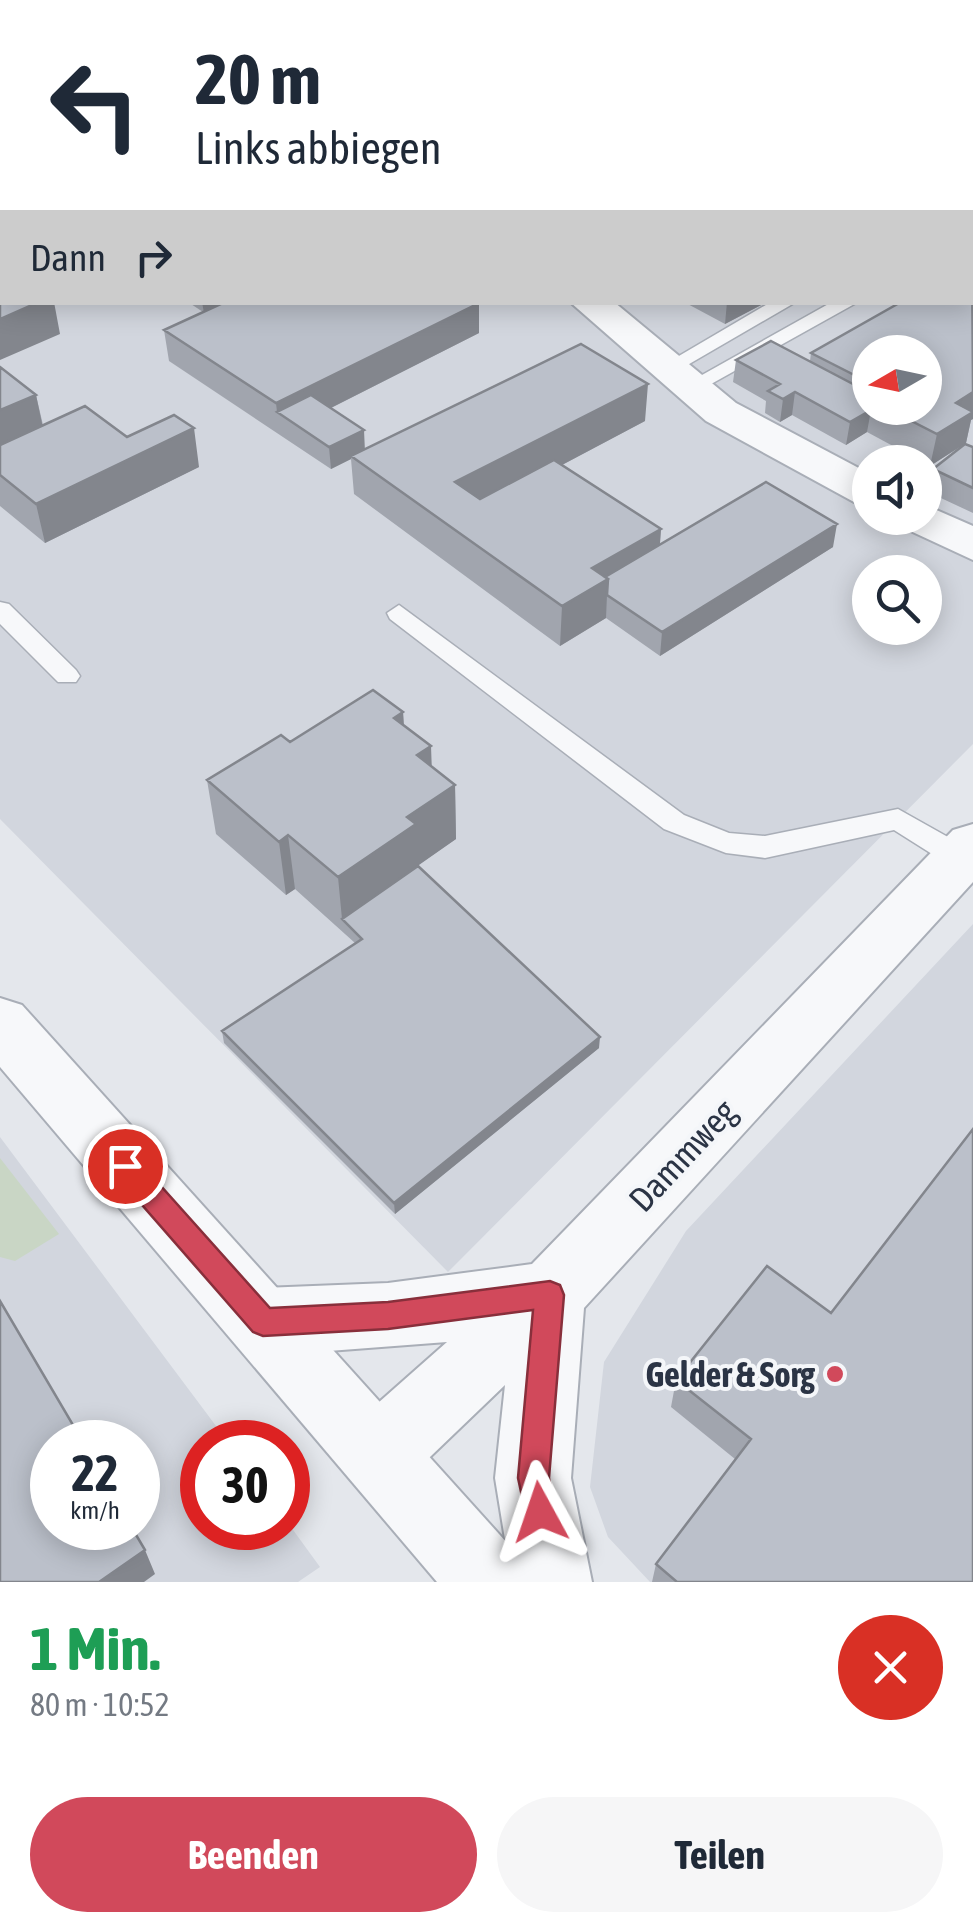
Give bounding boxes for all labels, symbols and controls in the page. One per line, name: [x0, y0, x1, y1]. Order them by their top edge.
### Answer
text: 20 m: [195, 39, 321, 119]
icon: left: [30, 40, 160, 170]
text: Links abbiegen: [195, 122, 442, 174]
icon: right: [126, 230, 181, 285]
text: Dann: [30, 236, 106, 279]
north arrow: [852, 335, 942, 425]
map controls: [852, 335, 942, 645]
button: sound: [852, 445, 942, 535]
button: search: [852, 555, 942, 645]
street label: Dammweg: [620, 1091, 744, 1219]
pin: [83, 1124, 168, 1209]
icon: arrive: [98, 1139, 153, 1194]
place label: Gelder & Sorg: [646, 1354, 816, 1394]
marker: Gelder & Sorg: [824, 1363, 846, 1385]
speed limit sign: 30: [180, 1420, 310, 1550]
text: 22: [71, 1444, 118, 1502]
position arrow: [488, 1460, 592, 1564]
text: km/h: [70, 1496, 120, 1524]
text: 1 Min.: [30, 1614, 160, 1683]
button: close: [838, 1615, 943, 1720]
text: 80 m · 10:52: [30, 1686, 170, 1723]
button: Beenden: [30, 1797, 477, 1912]
button: Teilen: [497, 1797, 943, 1912]

